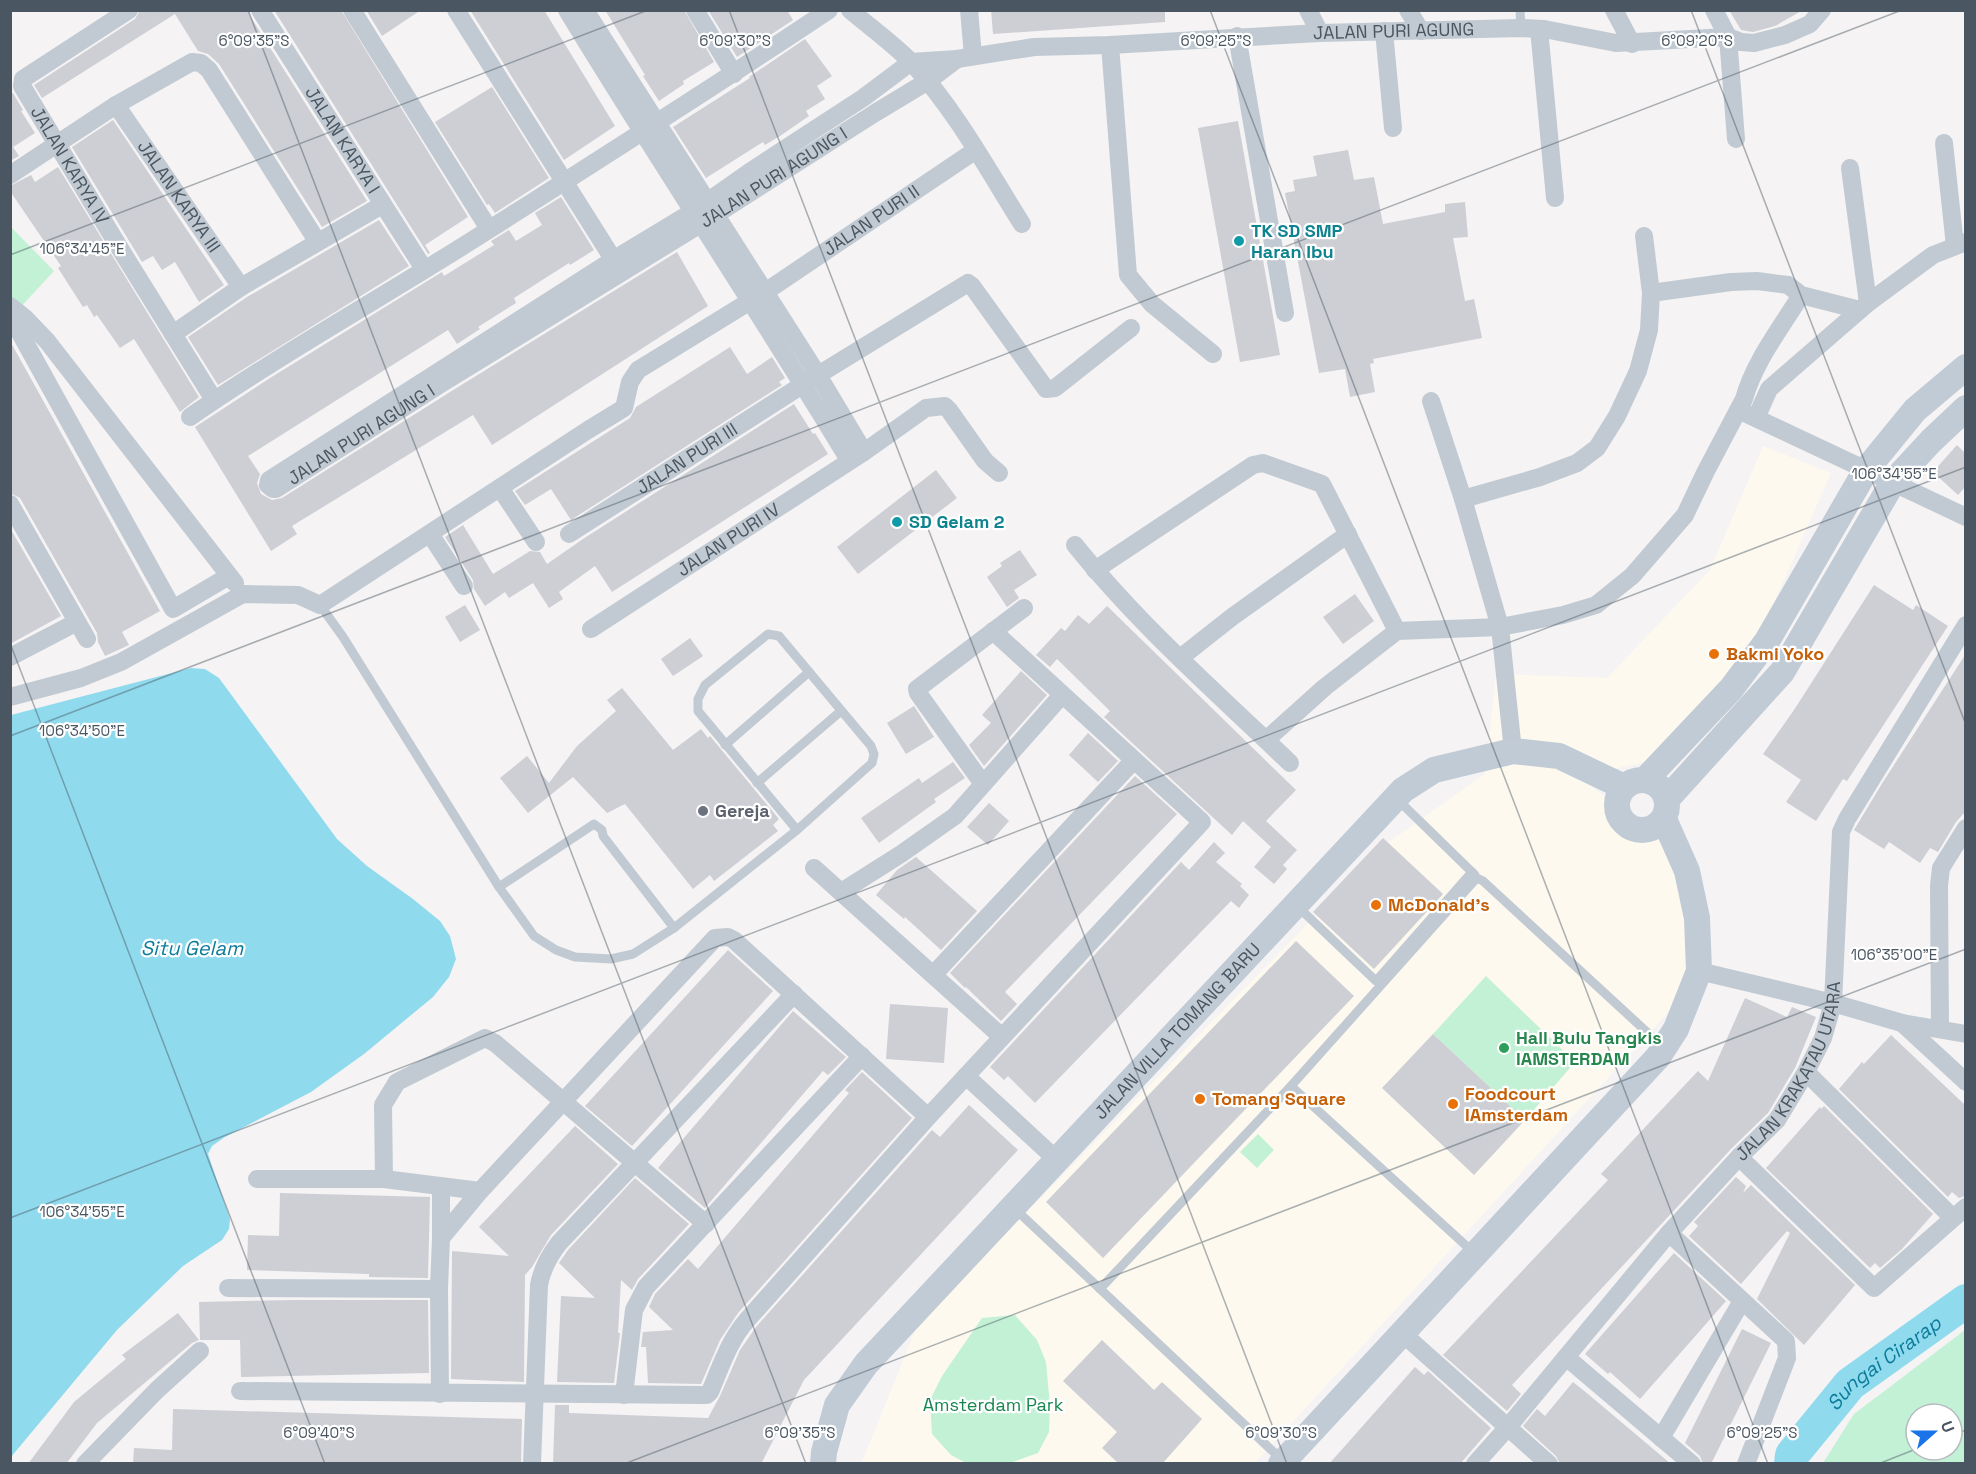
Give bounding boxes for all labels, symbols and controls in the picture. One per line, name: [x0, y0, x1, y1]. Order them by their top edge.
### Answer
street label: JALAN PURI AGUNG: [1312, 17, 1474, 44]
text: 6°09'35"S: [218, 31, 290, 50]
text: 6°09'30"S: [699, 31, 771, 50]
text: 6°09'25"S: [1180, 31, 1252, 50]
text: 6°09'20"S: [1661, 31, 1733, 50]
street label: JALAN KARYA I: [300, 82, 385, 198]
street label: JALAN KARYA IV: [26, 102, 114, 228]
street label: JALAN PURI AGUNG I: [696, 122, 851, 232]
street label: JALAN KARYA III: [133, 136, 226, 257]
street label: JALAN PURI II: [818, 179, 924, 261]
place label: TK SD SMP Haran Ibu: [1251, 219, 1343, 263]
marker: TK SD SMP Haran Ibu: [1232, 234, 1246, 248]
text: 106°34'45"E: [40, 239, 125, 258]
street label: JALAN PURI AGUNG I: [283, 379, 439, 490]
street label: JALAN PURI III: [632, 417, 742, 499]
text: 106°34'55"E: [1851, 464, 1937, 483]
street label: JALAN PURI IV: [673, 498, 784, 581]
place label: SD Gelam 2: [909, 510, 1005, 533]
marker: SD Gelam 2: [890, 515, 904, 529]
place label: Bakmi Yoko: [1726, 642, 1824, 665]
marker: Bakmi Yoko: [1707, 647, 1721, 661]
text: 106°34'50"E: [39, 721, 125, 740]
place label: Gereja: [715, 799, 770, 822]
marker: Gereja: [696, 804, 710, 818]
place label: McDonald's: [1388, 893, 1490, 916]
marker: McDonald's: [1369, 898, 1383, 912]
water label: Situ Gelam: [141, 935, 244, 961]
street label: JALAN VILLA TOMANG BARU: [1089, 938, 1265, 1124]
text: 106°35'00"E: [1851, 945, 1937, 964]
street label: JALAN KRAKATAU UTARA: [1730, 981, 1845, 1166]
place label: Hall Bulu Tangkis IAMSTERDAM: [1516, 1026, 1662, 1070]
marker: Hall Bulu Tangkis IAMSTERDAM: [1497, 1041, 1511, 1055]
place label: Foodcourt IAmsterdam: [1465, 1082, 1568, 1126]
place label: Tomang Square: [1212, 1087, 1346, 1110]
marker: Tomang Square: [1193, 1092, 1207, 1106]
marker: Foodcourt IAmsterdam: [1446, 1097, 1460, 1111]
text: 106°34'55"E: [39, 1202, 125, 1221]
water label: Sungai Cirarap: [1821, 1309, 1947, 1416]
park label: Amsterdam Park: [923, 1393, 1064, 1416]
north arrow: [1904, 1402, 1964, 1462]
text: U: [1936, 1418, 1959, 1436]
text: 6°09'40"S: [283, 1423, 355, 1442]
text: 6°09'35"S: [764, 1423, 836, 1442]
text: 6°09'30"S: [1245, 1423, 1317, 1442]
text: 6°09'25"S: [1726, 1423, 1798, 1442]

